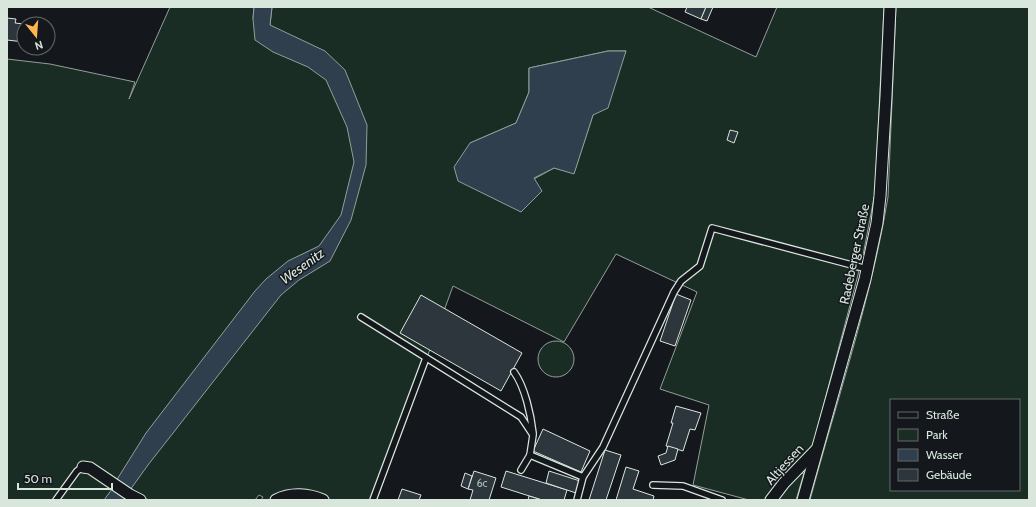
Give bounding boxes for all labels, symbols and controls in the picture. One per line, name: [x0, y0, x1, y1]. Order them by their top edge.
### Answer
north arrow: [16, 16, 56, 56]
text: N: [33, 38, 45, 53]
street label: Radeberger Straße: [836, 202, 873, 306]
water label: Wesenitz: [276, 243, 329, 288]
legend: [890, 399, 1020, 491]
text: Straße: [926, 407, 959, 422]
text: Park: [926, 427, 948, 442]
street label: Altjessen: [762, 440, 807, 488]
text: Wasser: [926, 447, 963, 462]
scale bar: [18, 465, 112, 491]
text: Gebäude: [926, 467, 972, 482]
text: 50 m: [24, 471, 52, 486]
house number: 6c: [476, 476, 488, 490]

